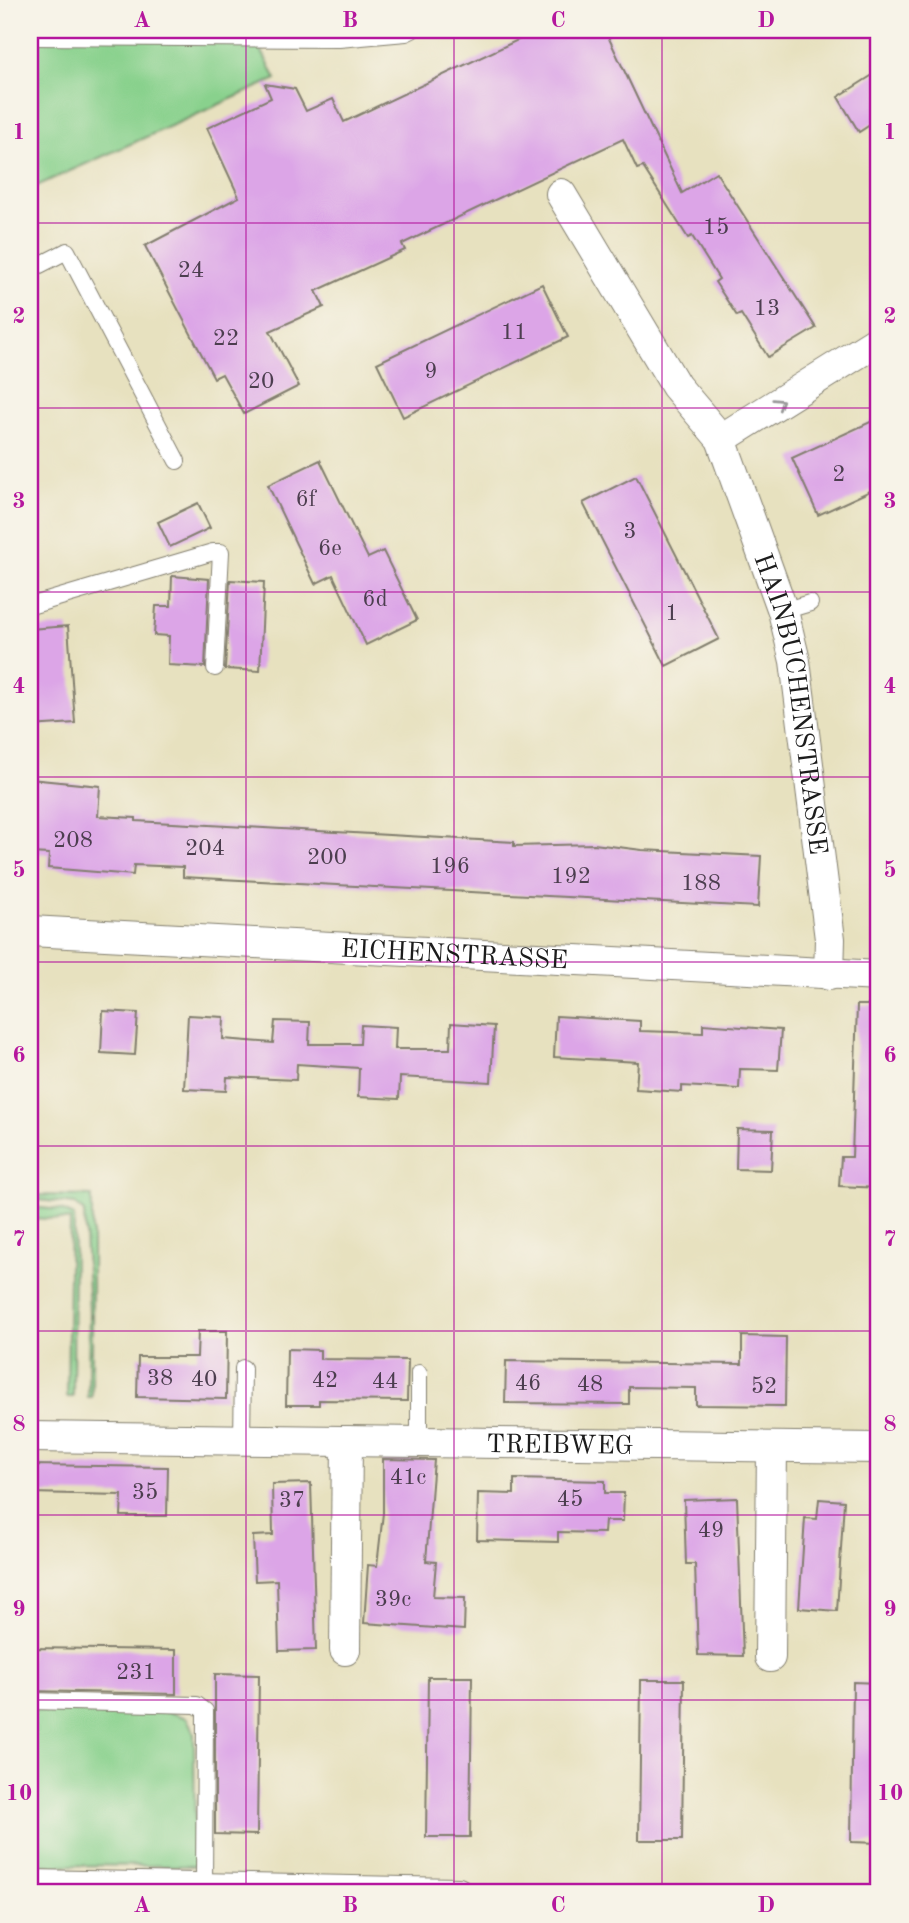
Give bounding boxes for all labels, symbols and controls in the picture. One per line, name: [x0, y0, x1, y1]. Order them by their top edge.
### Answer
text: A: [133, 9, 151, 32]
text: B: [342, 9, 358, 32]
text: C: [550, 9, 566, 32]
text: D: [757, 9, 775, 32]
text: 1: [12, 121, 26, 144]
text: 1: [883, 121, 897, 144]
house number: 15: [703, 216, 729, 239]
house number: 24: [178, 259, 204, 282]
house number: 13: [754, 297, 780, 320]
text: 2: [12, 305, 26, 328]
text: 2: [883, 305, 897, 328]
house number: 11: [501, 321, 527, 344]
house number: 22: [213, 327, 239, 350]
house number: 9: [424, 360, 438, 383]
house number: 20: [248, 370, 274, 393]
one-way arrow: [771, 398, 784, 411]
house number: 2: [832, 463, 846, 486]
house number: 6f: [296, 488, 318, 511]
text: 3: [12, 490, 26, 513]
text: 3: [883, 490, 897, 513]
house number: 3: [623, 520, 637, 543]
house number: 6e: [318, 537, 342, 560]
street label: HAINBUCHENSTRASSE: [748, 550, 830, 856]
house number: 6d: [362, 588, 388, 611]
house number: 1: [665, 602, 679, 625]
text: 4: [12, 675, 26, 698]
text: 4: [883, 675, 897, 698]
house number: 208: [53, 829, 93, 852]
house number: 204: [185, 837, 225, 860]
house number: 200: [307, 846, 347, 869]
house number: 196: [430, 855, 470, 878]
text: 5: [12, 859, 26, 882]
text: 5: [883, 859, 897, 882]
house number: 192: [551, 865, 591, 888]
house number: 188: [681, 872, 721, 895]
street label: EICHENSTRASSE: [340, 936, 569, 974]
text: 6: [12, 1044, 26, 1067]
text: 6: [883, 1044, 897, 1067]
text: 7: [12, 1228, 26, 1251]
text: 7: [883, 1228, 897, 1251]
house number: 38: [147, 1367, 173, 1390]
house number: 40: [191, 1368, 217, 1391]
house number: 42: [312, 1369, 338, 1392]
house number: 44: [372, 1370, 398, 1393]
house number: 46: [515, 1372, 541, 1395]
house number: 48: [577, 1373, 603, 1396]
house number: 52: [751, 1375, 777, 1398]
text: 8: [12, 1413, 26, 1436]
text: 8: [883, 1413, 897, 1436]
street label: TREIBWEG: [486, 1432, 634, 1460]
house number: 41c: [390, 1466, 426, 1489]
house number: 35: [132, 1481, 158, 1504]
house number: 45: [557, 1488, 583, 1511]
house number: 37: [279, 1489, 305, 1512]
house number: 49: [698, 1519, 724, 1542]
house number: 39c: [375, 1588, 411, 1611]
text: 9: [12, 1598, 26, 1621]
text: 9: [883, 1598, 897, 1621]
house number: 231: [116, 1661, 156, 1684]
text: 10: [6, 1782, 32, 1805]
text: 10: [877, 1782, 903, 1805]
text: A: [133, 1894, 151, 1917]
text: B: [342, 1894, 358, 1917]
text: C: [550, 1894, 566, 1917]
text: D: [757, 1894, 775, 1917]

